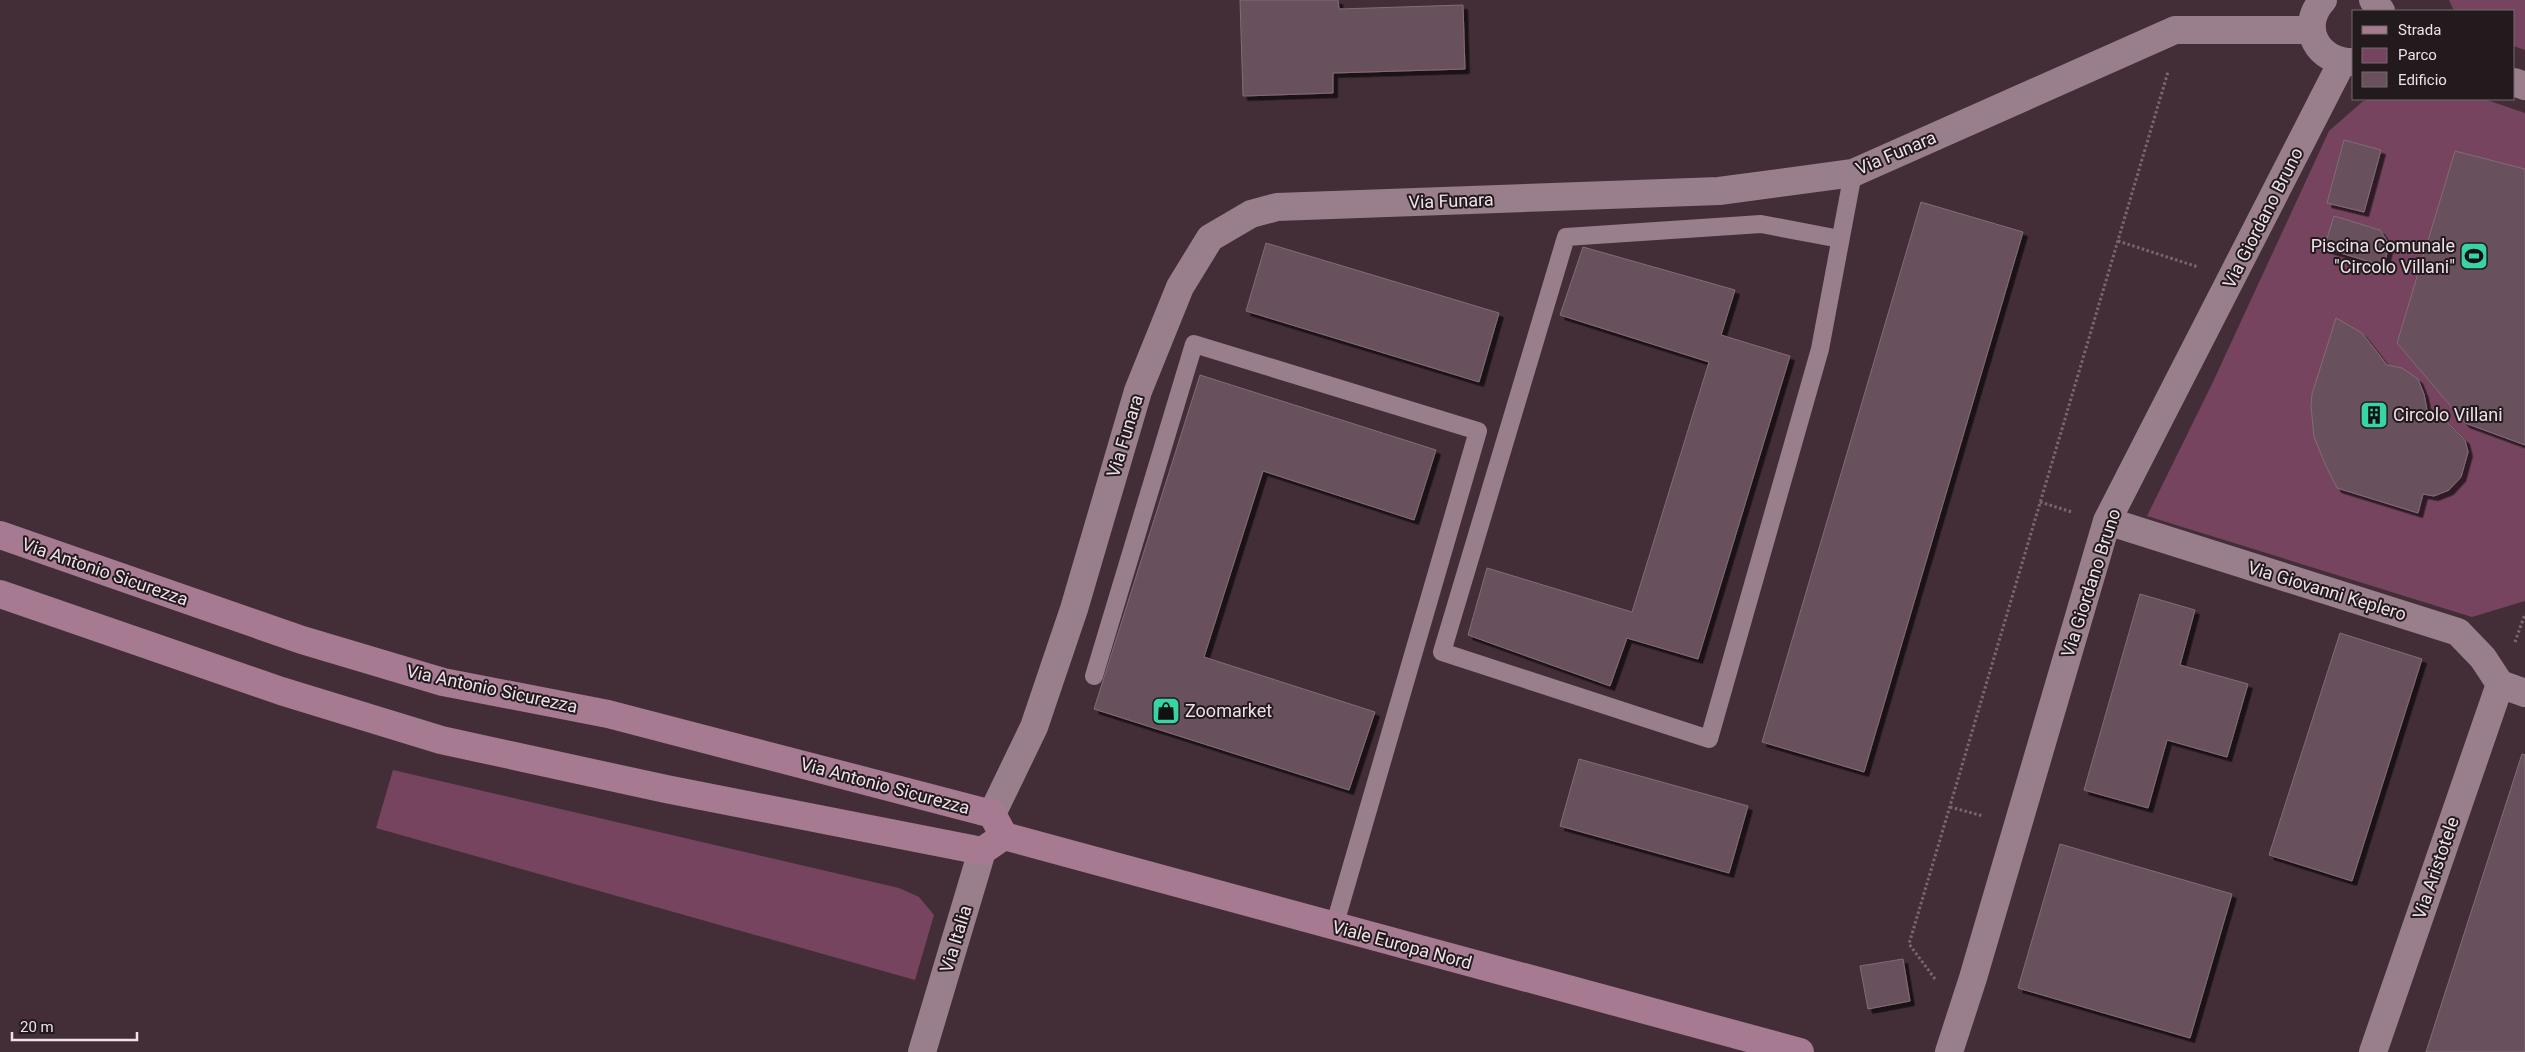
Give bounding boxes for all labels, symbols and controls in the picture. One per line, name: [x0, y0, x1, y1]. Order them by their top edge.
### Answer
legend: [2352, 10, 2515, 100]
text: Strada: [2398, 21, 2441, 39]
text: Parco: [2398, 46, 2437, 64]
text: Edificio: [2398, 71, 2447, 89]
street label: Via Funara: [1853, 126, 1939, 179]
street label: Via Giordano Bruno: [2218, 144, 2307, 292]
street label: Via Funara: [1408, 189, 1494, 212]
place label: Piscina Comunale "Circolo Villani": [2311, 235, 2455, 277]
sports icon: Piscina Comunale "Circolo Villani": [2459, 241, 2489, 271]
street label: Via Funara: [1102, 392, 1147, 480]
building icon: Circolo Villani: [2359, 400, 2389, 430]
place label: Circolo Villani: [2393, 404, 2503, 425]
street label: Via Giordano Bruno: [2057, 506, 2124, 660]
street label: Via Antonio Sicurezza: [19, 533, 191, 610]
street label: Via Giovanni Keplero: [2245, 556, 2409, 625]
street label: Via Antonio Sicurezza: [405, 660, 580, 717]
shop icon: Zoomarket: [1151, 696, 1181, 726]
place label: Zoomarket: [1185, 700, 1272, 721]
street label: Via Antonio Sicurezza: [798, 753, 972, 818]
street label: Via Aristotele: [2408, 814, 2463, 922]
street label: Via Italia: [935, 903, 976, 975]
street label: Viale Europa Nord: [1330, 916, 1474, 973]
scale bar: [12, 1010, 138, 1042]
text: 20 m: [20, 1018, 54, 1036]

